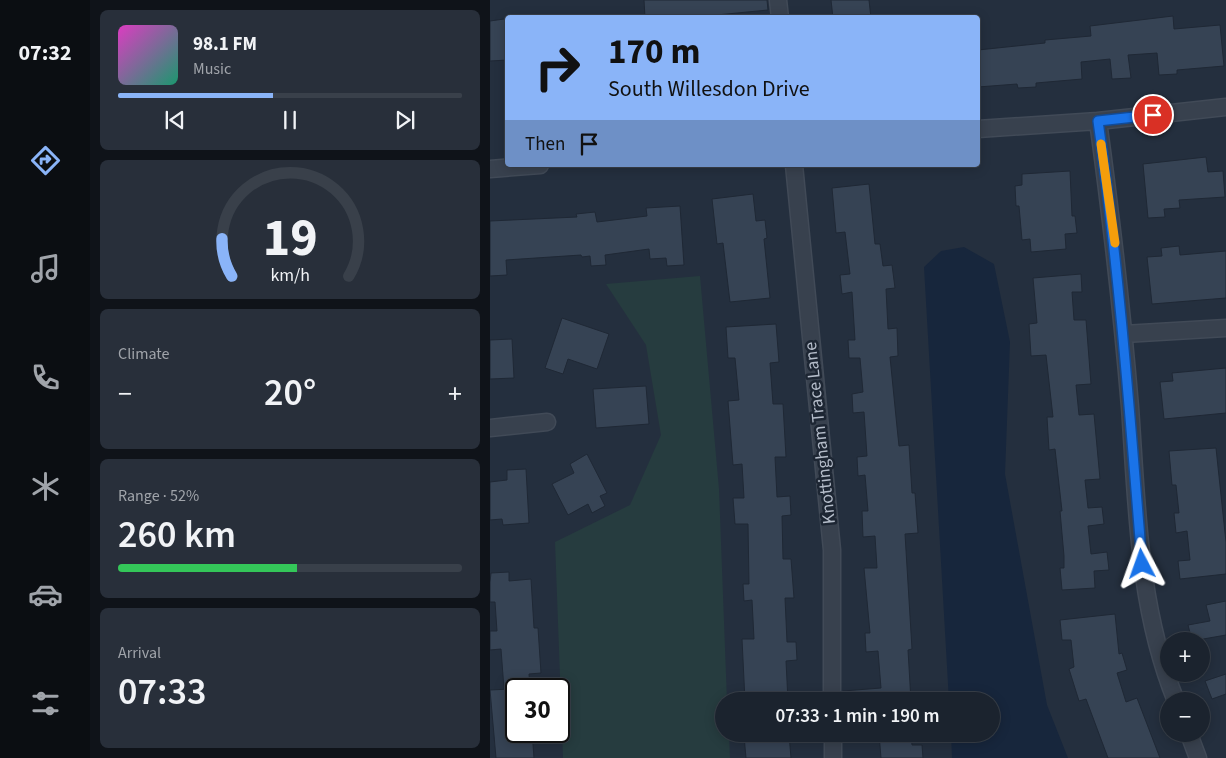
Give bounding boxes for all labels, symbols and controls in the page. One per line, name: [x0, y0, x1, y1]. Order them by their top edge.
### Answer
text: 170 m: [608, 27, 700, 77]
text: 98.1 FM: [193, 31, 257, 58]
icon: right: [525, 35, 590, 100]
text: 07:32: [18, 37, 72, 69]
text: Music: [193, 58, 231, 80]
text: South Willesdon Drive: [608, 73, 810, 105]
pin: [1132, 94, 1174, 136]
icon: arrive: [1139, 101, 1167, 129]
icon: previous: [161, 106, 189, 134]
icon: pause: [276, 106, 304, 134]
icon: next: [391, 106, 419, 134]
icon: arrive: [575, 130, 603, 158]
text: Then: [525, 131, 565, 158]
icon: directions: [28, 143, 63, 178]
text: 19: [263, 202, 317, 276]
icon: music: [28, 251, 63, 286]
text: km/h: [270, 263, 310, 288]
street label: Knottingham Trace Lane: [798, 341, 842, 525]
text: Climate: [118, 343, 169, 365]
icon: phone: [28, 360, 63, 395]
text: 20°: [264, 366, 316, 420]
text: −: [118, 374, 132, 414]
text: +: [448, 374, 462, 414]
icon: climate: [28, 469, 63, 504]
text: Range · 52%: [118, 485, 199, 507]
text: 260 km: [118, 508, 236, 562]
position arrow: [1115, 537, 1167, 589]
icon: car: [28, 577, 63, 612]
map controls: [1160, 632, 1210, 742]
button: +: [1160, 632, 1210, 682]
text: Arrival: [118, 642, 161, 664]
text: 07:33: [118, 665, 206, 719]
speed limit sign: 30: [505, 678, 570, 743]
icon: filters: [28, 686, 63, 721]
button: −: [1160, 692, 1210, 742]
text: 07:33 · 1 min · 190 m: [775, 703, 940, 730]

